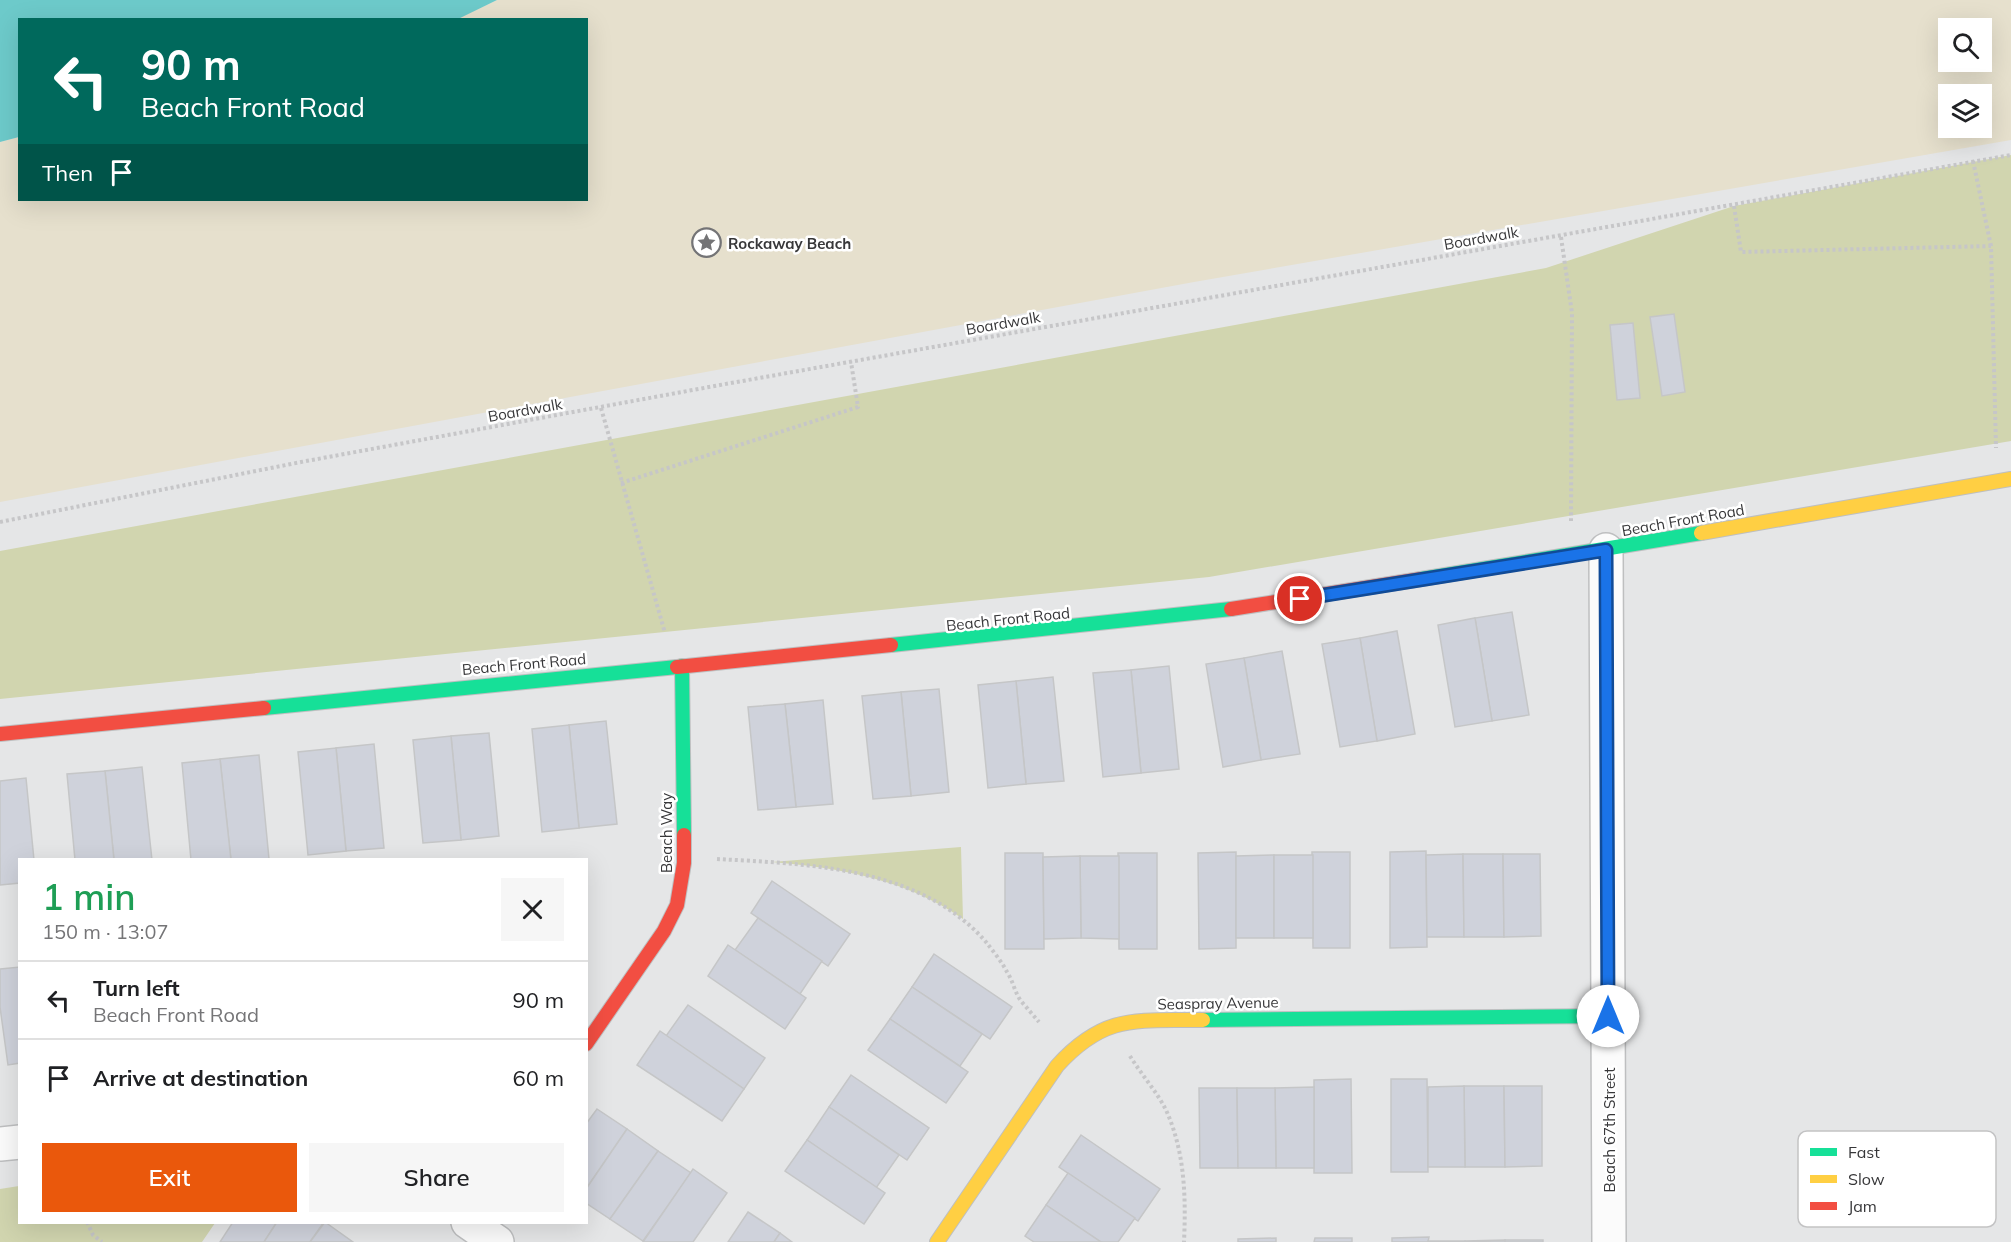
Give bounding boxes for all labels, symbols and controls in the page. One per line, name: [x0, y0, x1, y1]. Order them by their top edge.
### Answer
map controls: [1938, 18, 1992, 138]
button: search: [1938, 18, 1992, 72]
text: 90 m: [141, 38, 241, 91]
icon: left: [42, 42, 120, 120]
button: layers: [1938, 84, 1992, 138]
text: Beach Front Road: [141, 90, 365, 124]
icon: arrive: [105, 156, 138, 189]
text: Then: [42, 159, 93, 187]
street label: Boardwalk: [1442, 222, 1520, 254]
place icon: Rockaway Beach: [691, 227, 723, 259]
place label: Rockaway Beach: [728, 234, 851, 253]
street label: Boardwalk: [964, 307, 1042, 339]
street label: Boardwalk: [486, 394, 564, 426]
street label: Beach Front Road: [1620, 500, 1746, 540]
pin: [1274, 573, 1325, 624]
icon: arrive: [1283, 582, 1316, 615]
street label: Beach Front Road: [945, 603, 1071, 635]
street label: Beach Front Road: [461, 649, 587, 679]
street label: Beach Way: [657, 793, 676, 873]
text: 1 min: [42, 874, 136, 919]
button: close: [501, 878, 564, 941]
text: 150 m · 13:07: [42, 919, 168, 944]
text: Turn left: [93, 974, 180, 1002]
icon: left: [42, 984, 75, 1017]
position arrow: [1576, 984, 1640, 1048]
text: 90 m: [513, 986, 564, 1014]
street label: Seaspray Avenue: [1157, 992, 1279, 1014]
text: Beach Front Road: [93, 1002, 259, 1027]
icon: arrive: [42, 1062, 75, 1095]
text: Arrive at destination: [93, 1064, 308, 1092]
text: 60 m: [513, 1064, 564, 1092]
street label: Beach 67th Street: [1600, 1068, 1619, 1192]
legend: [1798, 1131, 1996, 1227]
text: Fast: [1848, 1142, 1880, 1162]
button: Exit: [42, 1143, 297, 1212]
button: Share: [309, 1143, 564, 1212]
text: Slow: [1848, 1169, 1885, 1189]
text: Jam: [1848, 1196, 1877, 1216]

